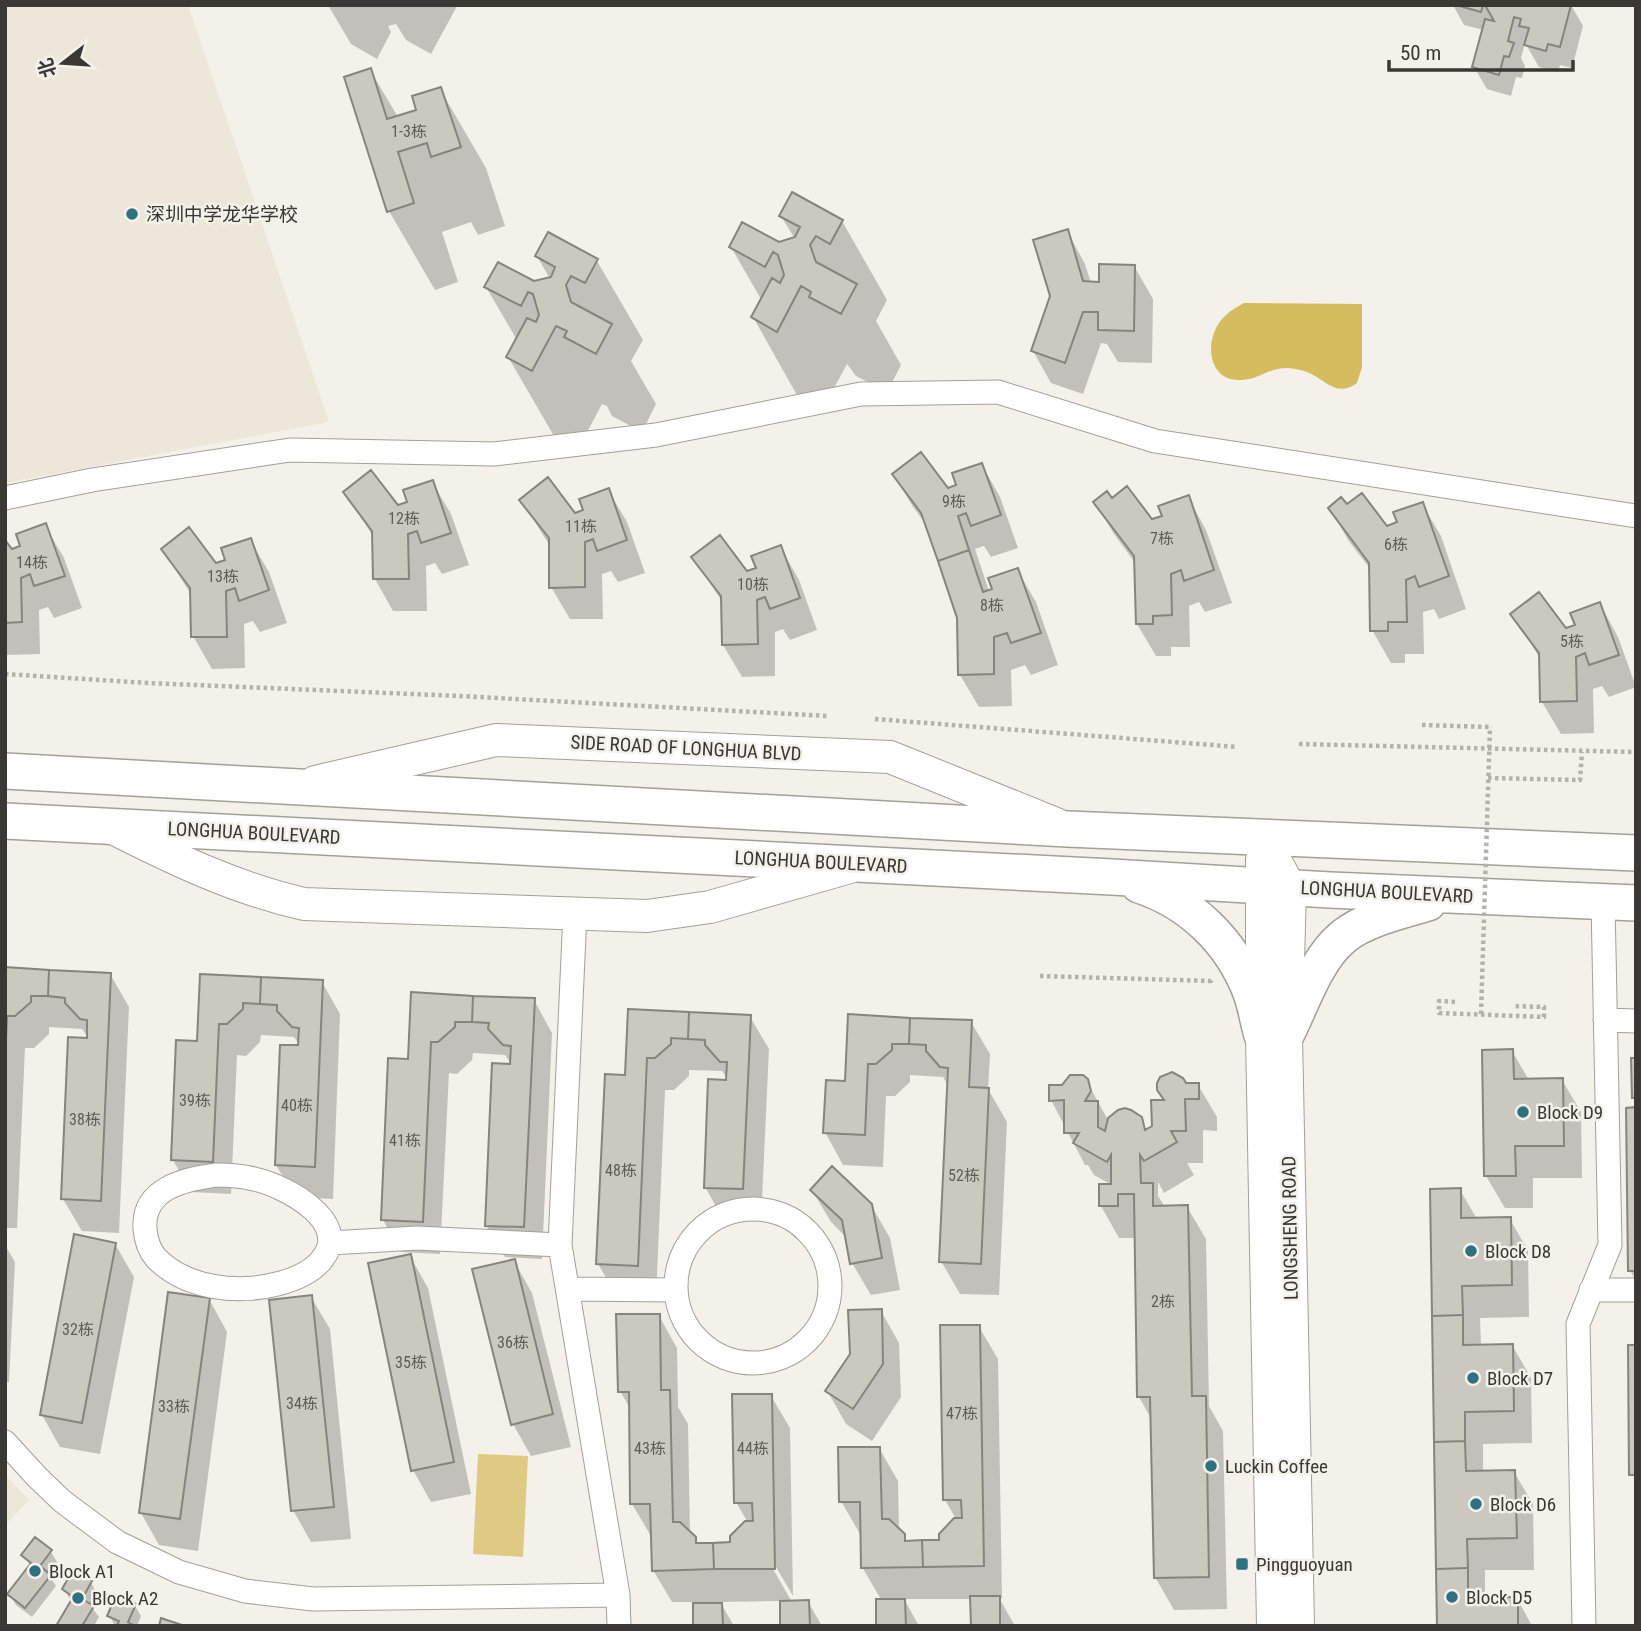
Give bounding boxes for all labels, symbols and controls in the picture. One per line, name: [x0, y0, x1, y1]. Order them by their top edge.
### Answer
north arrow: [28, 28, 98, 98]
scale bar: [1389, 28, 1573, 72]
text: 50 m: [1400, 41, 1441, 65]
text: 北: [33, 55, 61, 80]
house number: 1-3栋: [391, 122, 427, 141]
place label: 深圳中学龙华学校: [146, 203, 298, 226]
marker: 深圳中学龙华学校: [124, 206, 140, 222]
house number: 9栋: [942, 492, 966, 511]
house number: 12栋: [388, 509, 420, 528]
house number: 11栋: [565, 517, 597, 536]
house number: 7栋: [1150, 529, 1174, 548]
house number: 6栋: [1384, 535, 1408, 554]
house number: 14栋: [16, 553, 48, 572]
house number: 13栋: [207, 567, 239, 586]
house number: 10栋: [737, 575, 769, 594]
house number: 8栋: [980, 596, 1004, 615]
house number: 5栋: [1560, 632, 1584, 651]
street label: SIDE ROAD OF LONGHUA BLVD: [570, 730, 802, 766]
street label: LONGHUA BOULEVARD: [167, 817, 341, 849]
street label: LONGHUA BOULEVARD: [734, 846, 908, 878]
street label: LONGHUA BOULEVARD: [1300, 876, 1474, 908]
house number: 39栋: [179, 1091, 211, 1110]
house number: 40栋: [281, 1096, 313, 1115]
place label: Block D9: [1537, 1101, 1603, 1124]
marker: Block D9: [1515, 1104, 1531, 1120]
house number: 38栋: [69, 1110, 101, 1129]
house number: 41栋: [389, 1131, 421, 1150]
street label: LONGSHENG ROAD: [1277, 1156, 1303, 1300]
house number: 48栋: [605, 1161, 637, 1180]
house number: 52栋: [948, 1166, 980, 1185]
place label: Block D8: [1485, 1240, 1551, 1263]
marker: Block D8: [1463, 1243, 1479, 1259]
house number: 2栋: [1151, 1292, 1175, 1311]
house number: 32栋: [62, 1320, 94, 1339]
house number: 36栋: [497, 1333, 529, 1352]
house number: 35栋: [395, 1353, 427, 1372]
place label: Block D7: [1487, 1367, 1553, 1390]
marker: Block D7: [1465, 1370, 1481, 1386]
house number: 34栋: [286, 1394, 318, 1413]
house number: 33栋: [158, 1397, 190, 1416]
house number: 47栋: [946, 1404, 978, 1423]
house number: 43栋: [634, 1439, 666, 1458]
house number: 44栋: [737, 1439, 769, 1458]
place label: Luckin Coffee: [1225, 1455, 1328, 1478]
marker: Luckin Coffee: [1203, 1458, 1219, 1474]
place label: Block D6: [1490, 1493, 1556, 1516]
marker: Block D6: [1468, 1496, 1484, 1512]
place label: Pingguoyuan: [1256, 1553, 1353, 1576]
marker: Pingguoyuan: [1234, 1556, 1250, 1572]
place label: Block A1: [49, 1560, 115, 1583]
marker: Block A1: [27, 1563, 43, 1579]
place label: Block D5: [1466, 1586, 1532, 1609]
place label: Block A2: [92, 1587, 158, 1610]
marker: Block D5: [1444, 1589, 1460, 1605]
marker: Block A2: [70, 1590, 86, 1606]

